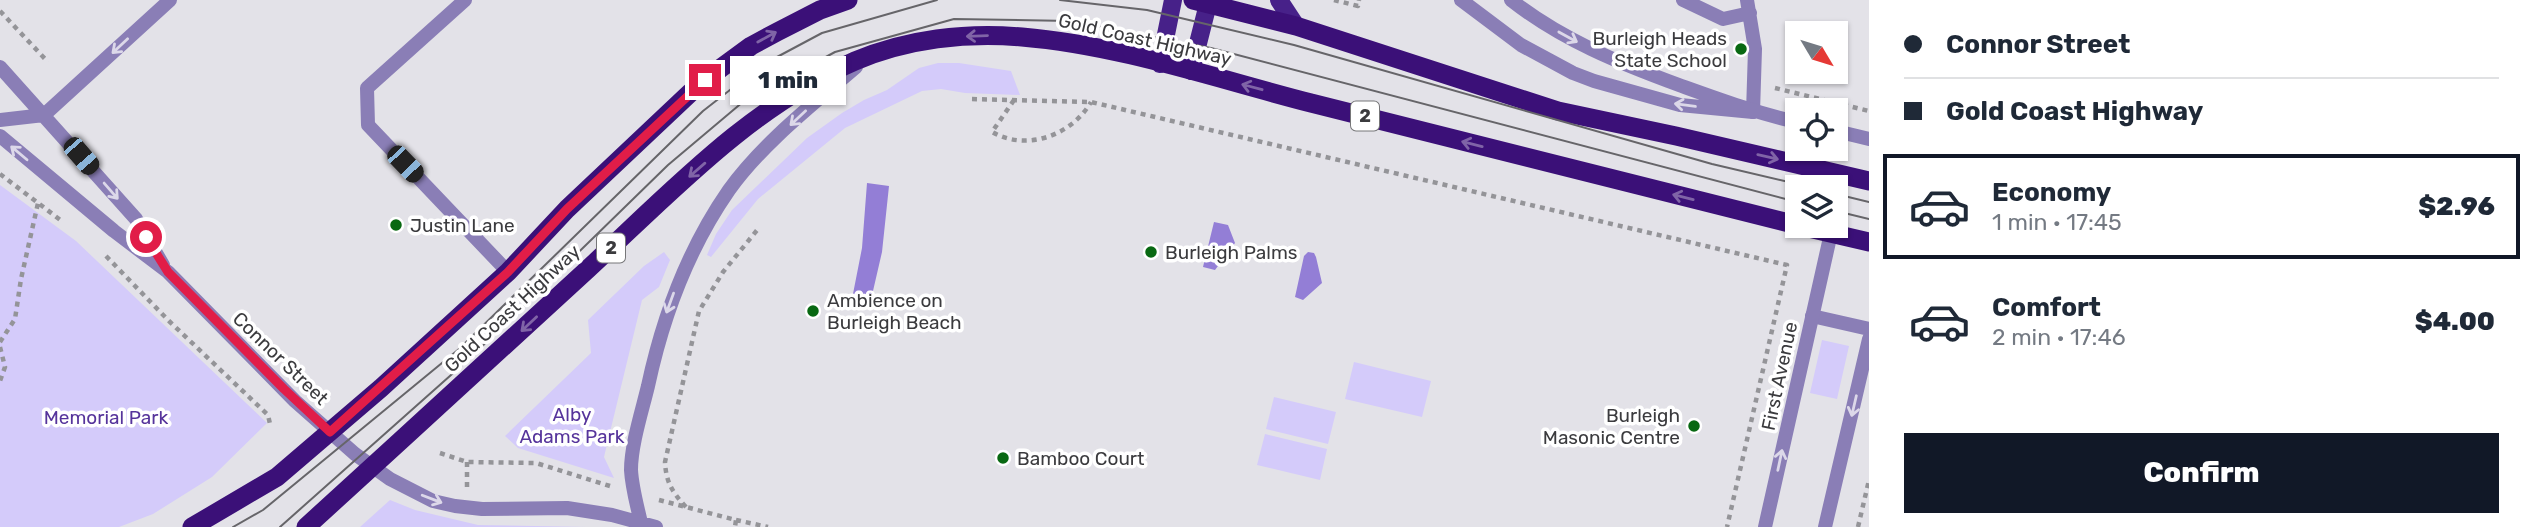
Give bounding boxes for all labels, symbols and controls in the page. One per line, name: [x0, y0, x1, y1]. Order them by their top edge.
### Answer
street label: Gold Coast Highway: [1056, 8, 1234, 71]
north arrow: [1785, 21, 1848, 84]
map controls: [1785, 21, 1848, 238]
place label: Burleigh Heads State School: [1593, 27, 1727, 72]
one-way arrow: [966, 29, 989, 42]
text: Connor Street: [1946, 29, 2130, 60]
one-way arrow: [756, 30, 777, 43]
one-way arrow: [1557, 31, 1578, 44]
one-way arrow: [111, 38, 129, 54]
marker: Burleigh Heads State School: [1733, 41, 1749, 57]
callout: 1 min: [730, 56, 845, 104]
route end: [689, 64, 721, 96]
text: 1 min: [758, 66, 818, 94]
one-way arrow: [1241, 80, 1264, 93]
text: Gold Coast Highway: [1946, 96, 2203, 127]
one-way arrow: [1674, 98, 1697, 111]
button: locate: [1785, 98, 1848, 161]
road number: 2: [1351, 102, 1379, 131]
one-way arrow: [790, 110, 807, 127]
car: [60, 133, 103, 179]
one-way arrow: [1461, 137, 1484, 150]
car: [383, 142, 428, 186]
one-way arrow: [11, 145, 29, 160]
one-way arrow: [1756, 151, 1779, 165]
one-way arrow: [688, 162, 706, 178]
button: layers: [1785, 175, 1848, 238]
icon: car: [1908, 175, 1971, 238]
text: Economy: [1992, 177, 2111, 208]
one-way arrow: [103, 182, 119, 200]
one-way arrow: [1673, 190, 1695, 203]
text: $2.96: [2418, 191, 2495, 222]
text: 1 min · 17:45: [1992, 208, 2122, 236]
place label: Justin Lane: [410, 214, 515, 237]
marker: Justin Lane: [388, 217, 404, 233]
route start: [130, 221, 162, 253]
road number: 2: [597, 234, 625, 262]
street label: Gold Coast Highway: [440, 240, 585, 377]
place label: Burleigh Palms: [1165, 241, 1297, 264]
marker: Burleigh Palms: [1143, 244, 1159, 260]
place label: Ambience on Burleigh Beach: [827, 289, 962, 334]
icon: car: [1908, 290, 1971, 353]
one-way arrow: [663, 292, 676, 314]
text: Comfort: [1992, 292, 2101, 323]
marker: Ambience on Burleigh Beach: [805, 303, 821, 319]
text: $4.00: [2415, 306, 2495, 337]
street label: Connor Street: [228, 307, 334, 410]
one-way arrow: [521, 315, 538, 332]
street label: First Avenue: [1757, 320, 1802, 433]
text: 2 min · 17:46: [1992, 323, 2126, 351]
one-way arrow: [1847, 394, 1860, 417]
park label: Alby Adams Park: [519, 403, 625, 448]
place label: Burleigh Masonic Centre: [1543, 404, 1680, 449]
park label: Memorial Park: [44, 406, 169, 429]
marker: Burleigh Masonic Centre: [1686, 418, 1702, 434]
button: Confirm: [1904, 433, 2499, 513]
place label: Bamboo Court: [1017, 447, 1145, 470]
one-way arrow: [1774, 449, 1787, 472]
marker: Bamboo Court: [995, 450, 1011, 466]
one-way arrow: [420, 494, 442, 506]

